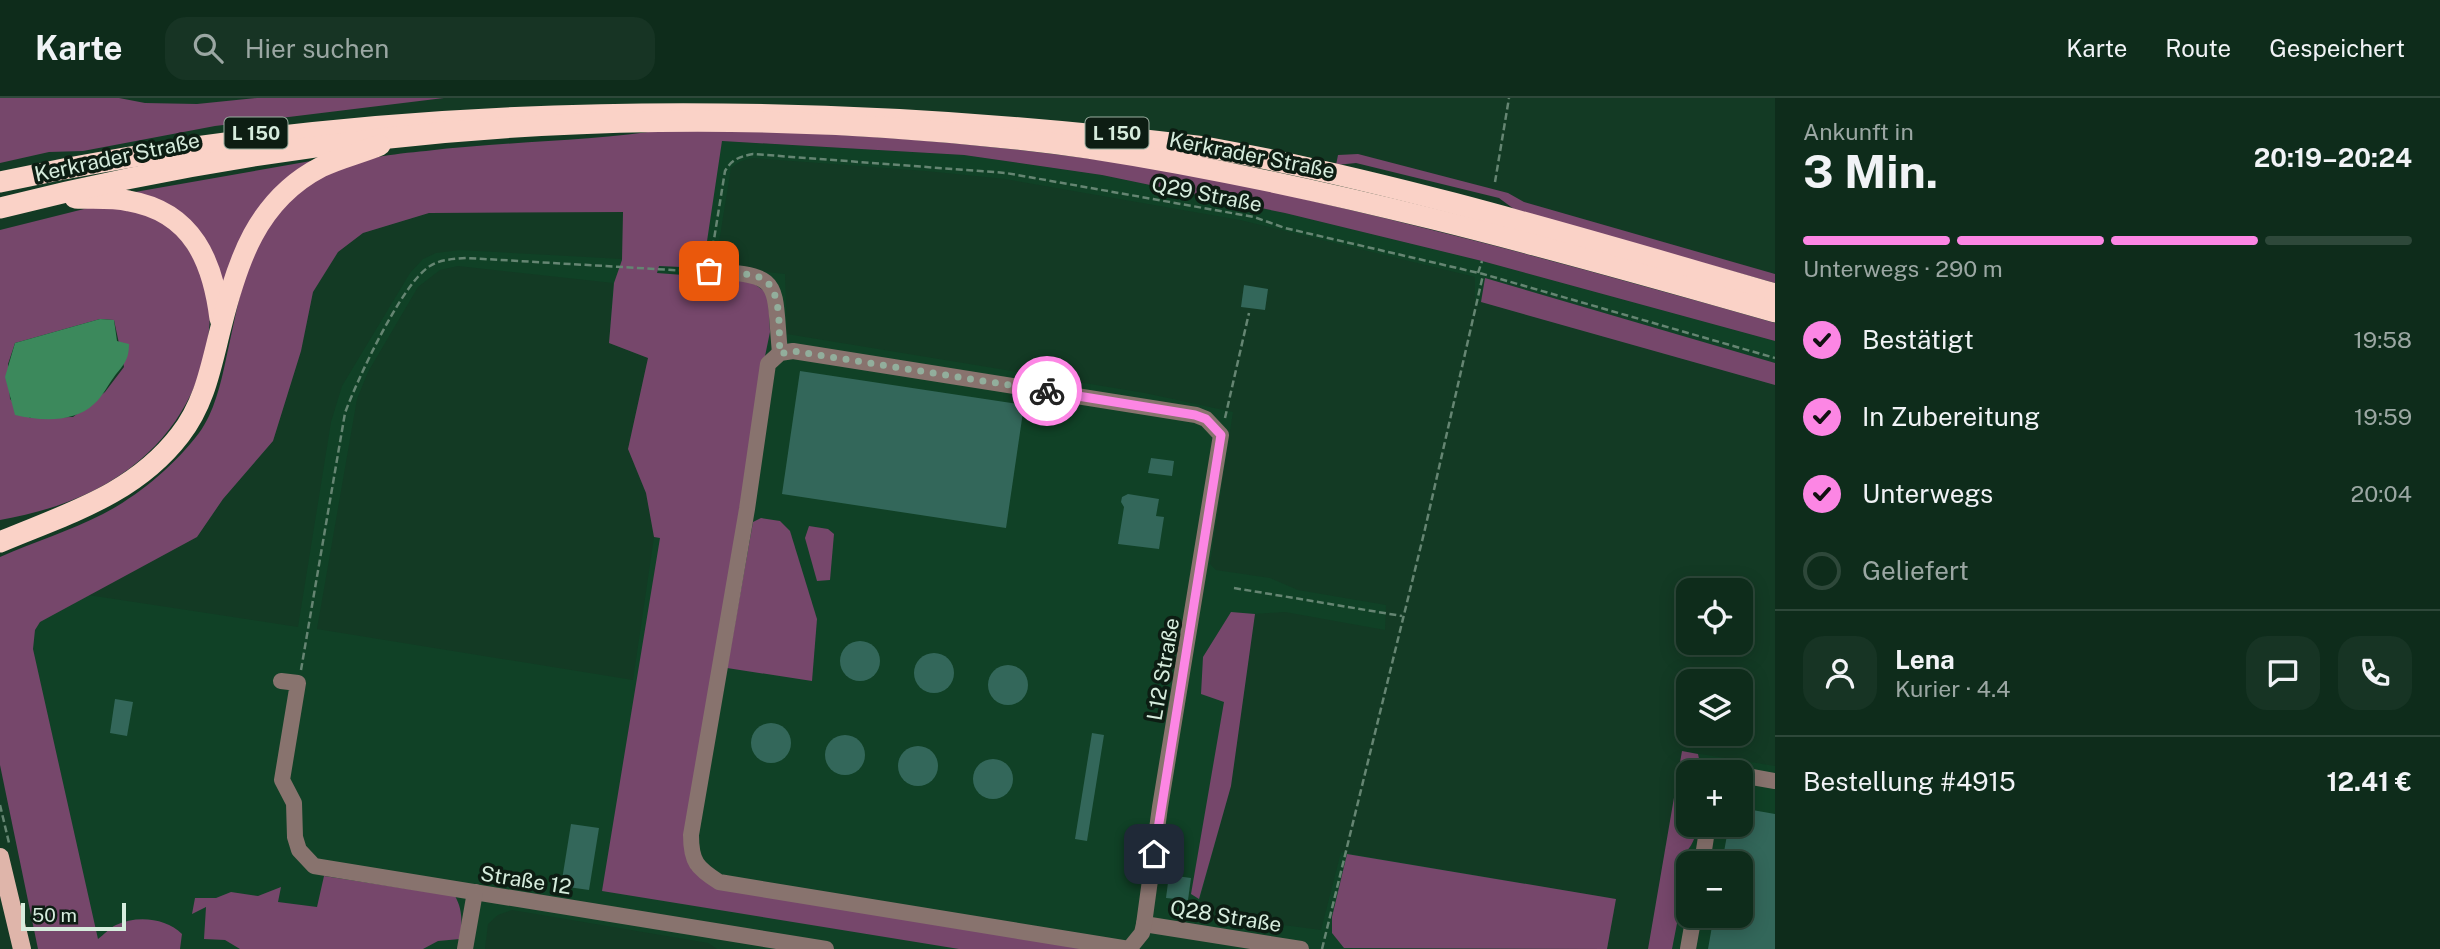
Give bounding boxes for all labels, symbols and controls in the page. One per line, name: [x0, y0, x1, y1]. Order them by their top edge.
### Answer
search box: [165, 17, 655, 80]
text: Karte: [35, 29, 123, 67]
icon: search: [189, 29, 227, 67]
text: Hier suchen: [245, 33, 389, 64]
text: Karte: [2066, 34, 2127, 62]
text: Route: [2165, 34, 2231, 62]
text: Gespeichert: [2269, 34, 2405, 62]
road number: L 150: [224, 118, 288, 148]
road number: L 150: [1086, 118, 1148, 148]
text: Ankunft in: [1803, 118, 1914, 145]
street label: Kerkrader Straße: [32, 127, 202, 187]
street label: Kerkrader Straße: [1167, 127, 1337, 183]
text: 20:19–20:24: [2254, 142, 2412, 173]
text: 3 Min.: [1803, 144, 1938, 198]
street label: Q29 Straße: [1150, 171, 1264, 217]
pin: [679, 241, 739, 301]
icon: bag: [690, 252, 728, 290]
text: Unterwegs · 290 m: [1803, 255, 2003, 282]
icon: check: [1803, 321, 1841, 359]
text: Bestätigt: [1862, 324, 1974, 355]
text: 19:58: [2353, 326, 2412, 353]
courier: [1012, 356, 1082, 426]
icon: bike: [1028, 372, 1066, 410]
icon: check: [1803, 398, 1841, 436]
text: In Zubereitung: [1862, 401, 2040, 432]
text: 19:59: [2354, 403, 2412, 430]
icon: check: [1803, 475, 1841, 513]
text: Unterwegs: [1862, 478, 1993, 509]
text: 20:04: [2351, 480, 2412, 507]
text: Geliefert: [1862, 555, 1969, 586]
map controls: [1676, 578, 1753, 928]
button: locate: [1676, 578, 1753, 655]
street label: L12 Straße: [1142, 616, 1184, 722]
button: person: [1803, 636, 1877, 710]
button: chat: [2246, 636, 2320, 710]
button: phone: [2338, 636, 2412, 710]
text: Lena: [1895, 644, 1955, 675]
button: layers: [1676, 669, 1753, 746]
text: Kurier · 4.4: [1895, 675, 2010, 702]
button: +: [1676, 760, 1753, 837]
text: Bestellung #4915: [1803, 766, 2016, 797]
text: 12.41 €: [2326, 766, 2412, 797]
pin: [1124, 824, 1184, 884]
icon: home: [1135, 835, 1173, 873]
button: −: [1676, 851, 1753, 928]
street label: Straße 12: [479, 860, 573, 900]
street label: Q28 Straße: [1169, 895, 1283, 937]
scale bar: [21, 900, 126, 932]
text: 50 m: [32, 904, 77, 926]

